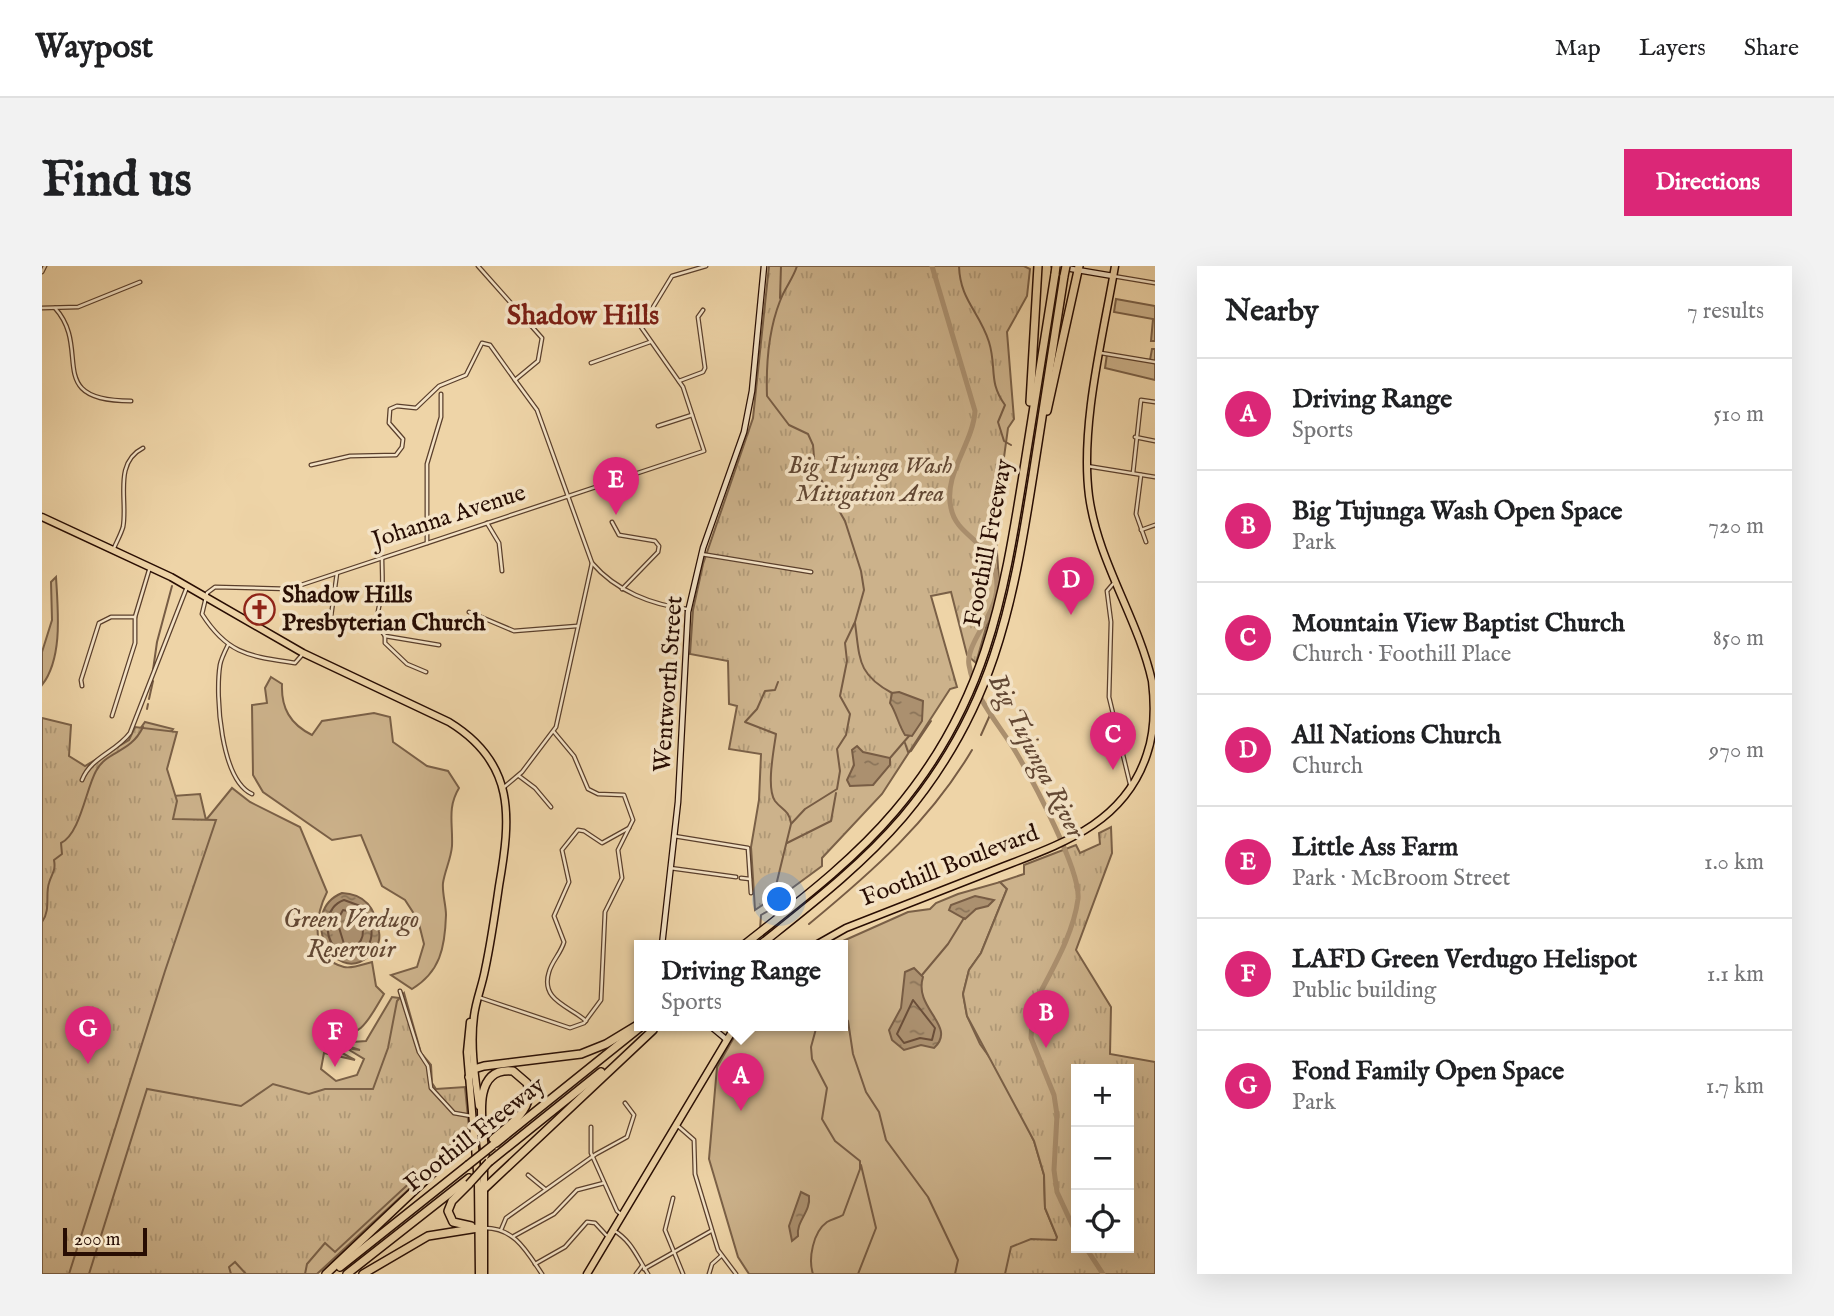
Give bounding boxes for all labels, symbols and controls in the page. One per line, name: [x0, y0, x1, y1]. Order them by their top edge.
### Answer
text: Waypost: [35, 27, 153, 69]
text: Map: [1555, 33, 1601, 64]
text: Layers: [1639, 33, 1706, 64]
text: Share: [1744, 33, 1799, 64]
button: Directions: [1624, 149, 1792, 216]
text: Find us: [42, 151, 192, 213]
text: Nearby: [1225, 293, 1318, 331]
text: 7 results: [1687, 297, 1764, 326]
district label: Shadow Hills: [507, 299, 659, 334]
text: Driving Range: [1292, 383, 1452, 416]
text: A: [1240, 400, 1256, 429]
text: 510 m: [1713, 400, 1764, 429]
text: Sports: [1292, 416, 1353, 445]
park label: Big Tujunga Wash Mitigation Area: [788, 451, 952, 510]
street label: Foothill Freeway: [958, 456, 1020, 629]
pin: E: [593, 457, 639, 515]
street label: Johanna Avenue: [365, 478, 530, 557]
text: Big Tujunga Wash Open Space: [1292, 495, 1623, 528]
text: B: [1240, 512, 1256, 541]
text: 720 m: [1708, 512, 1764, 541]
text: Park: [1292, 528, 1336, 557]
pin: D: [1048, 557, 1094, 615]
place label: Shadow Hills Presbyterian Church: [282, 580, 486, 639]
church icon: Shadow Hills Presbyterian Church: [242, 592, 276, 626]
street label: Wentworth Street: [647, 595, 691, 773]
text: Mountain View Baptist Church: [1292, 607, 1625, 640]
text: C: [1240, 624, 1256, 653]
text: 850 m: [1713, 624, 1764, 653]
text: Church · Foothill Place: [1292, 640, 1511, 669]
water label: Big Tujunga River: [979, 668, 1092, 845]
pin: C: [1090, 712, 1136, 770]
text: All Nations Church: [1292, 719, 1501, 752]
text: D: [1239, 736, 1257, 765]
text: 970 m: [1709, 736, 1764, 765]
text: Church: [1292, 752, 1363, 781]
street label: Foothill Boulevard: [857, 818, 1043, 914]
text: Little Ass Farm: [1292, 831, 1458, 864]
text: E: [1240, 848, 1256, 877]
text: 1.0 km: [1704, 848, 1764, 877]
text: Park · McBroom Street: [1292, 864, 1510, 893]
your location: [762, 882, 796, 916]
water label: Green Verdugo Reservoir: [283, 903, 419, 966]
popup: [634, 940, 848, 1031]
text: LAFD Green Verdugo Helispot: [1292, 943, 1637, 976]
text: Driving Range: [661, 955, 821, 988]
text: F: [1241, 960, 1255, 989]
text: 1.1 km: [1707, 960, 1764, 989]
text: Public building: [1292, 976, 1436, 1005]
text: Sports: [661, 988, 722, 1017]
pin: B: [1023, 990, 1069, 1048]
pin: G: [65, 1006, 111, 1064]
pin: F: [312, 1009, 358, 1067]
pin: A: [718, 1053, 764, 1111]
text: Fond Family Open Space: [1292, 1055, 1564, 1088]
map controls: [1071, 1064, 1134, 1253]
button: +: [1071, 1064, 1134, 1127]
street label: Foothill Freeway: [398, 1070, 552, 1200]
text: G: [1239, 1072, 1257, 1101]
text: 1.7 km: [1706, 1072, 1764, 1101]
text: Park: [1292, 1088, 1336, 1117]
button: −: [1071, 1127, 1134, 1190]
button: locate: [1071, 1190, 1134, 1253]
scale bar: [63, 1225, 147, 1257]
text: 200 m: [74, 1228, 120, 1252]

